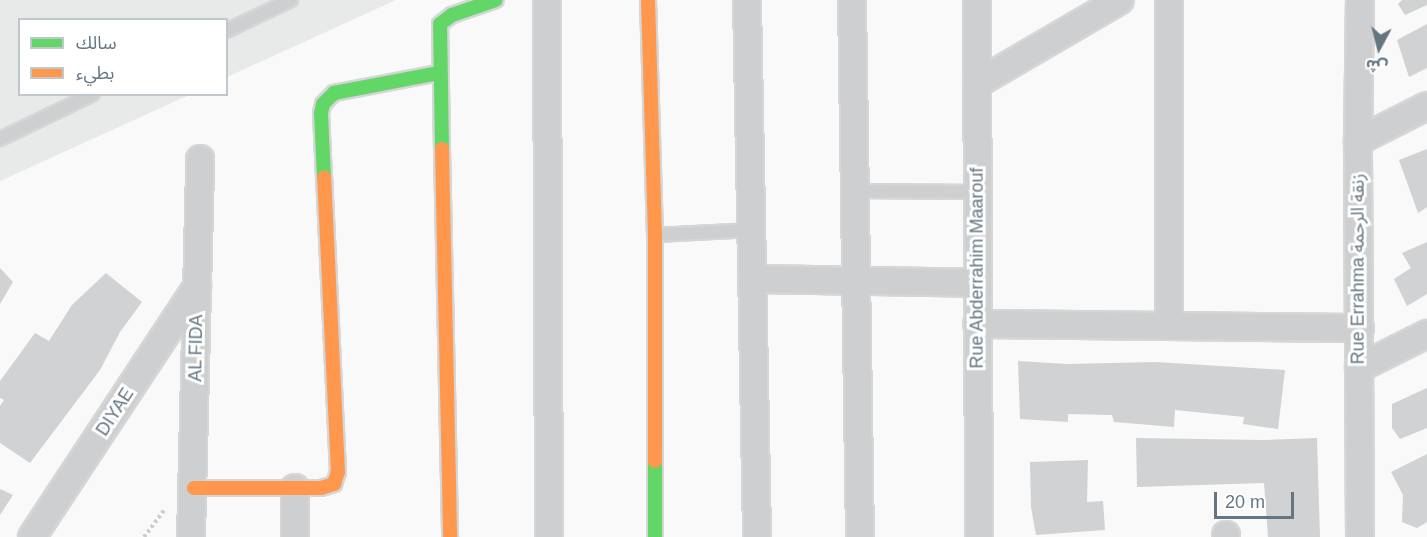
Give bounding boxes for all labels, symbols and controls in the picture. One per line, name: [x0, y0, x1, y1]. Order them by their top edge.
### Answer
legend: [18, 18, 228, 96]
north arrow: [1349, 18, 1409, 78]
text: سالك: [76, 33, 117, 53]
text: ش: [1365, 57, 1389, 76]
text: بطيء: [76, 63, 114, 83]
street label: Rue Abderrahim Maarouf: [966, 167, 988, 369]
street label: Rue Errahma زنقة الرحمة: [1347, 174, 1369, 364]
street label: AL FIDA: [185, 314, 207, 382]
street label: DIYAE: [92, 384, 138, 440]
scale bar: [1217, 480, 1296, 518]
text: 20 m: [1225, 492, 1265, 512]

